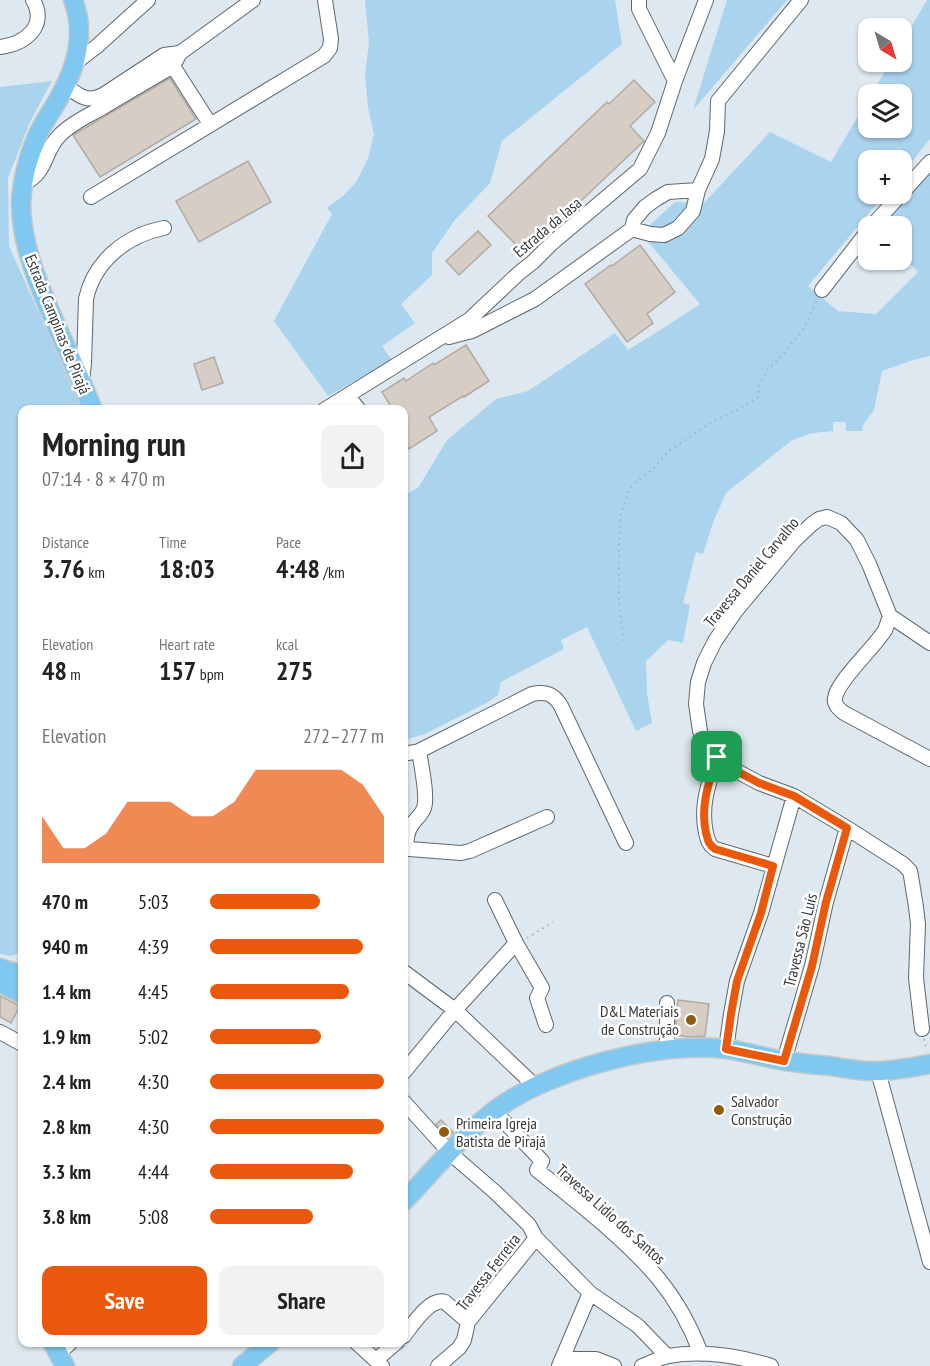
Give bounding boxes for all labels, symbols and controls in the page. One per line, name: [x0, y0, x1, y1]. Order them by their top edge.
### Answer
north arrow: [858, 18, 912, 72]
map controls: [858, 18, 912, 270]
button: layers: [858, 84, 912, 138]
button: +: [858, 150, 912, 204]
street label: Estrada da Iasa: [509, 193, 585, 261]
button: −: [858, 216, 912, 270]
street label: Estrada Campinas de Pirajá: [21, 251, 95, 397]
text: Morning run: [42, 422, 186, 465]
button: share: [321, 425, 384, 488]
text: 07:14 · 8 × 470 m: [42, 466, 165, 492]
street label: Travessa Daniel Carvalho: [699, 513, 803, 631]
text: Distance: [42, 532, 89, 552]
text: Time: [159, 532, 187, 552]
text: Pace: [276, 532, 301, 552]
text: 3.76: [42, 552, 85, 585]
text: 18:03: [159, 552, 215, 585]
text: 4:48: [276, 552, 320, 585]
text: km: [85, 562, 105, 582]
text: /km: [320, 562, 345, 582]
text: Elevation: [42, 634, 93, 654]
text: Heart rate: [159, 634, 215, 654]
text: kcal: [276, 634, 298, 654]
text: 48: [42, 654, 67, 687]
text: 157: [159, 654, 196, 687]
text: 275: [276, 654, 313, 687]
text: m: [67, 664, 81, 684]
text: bpm: [196, 664, 224, 684]
text: Elevation: [42, 723, 106, 749]
text: 272–277 m: [303, 723, 384, 749]
pin: [691, 731, 742, 782]
icon: arrive: [700, 740, 733, 773]
text: 470 m: [42, 889, 88, 915]
text: 5:03: [138, 889, 169, 915]
street label: Travessa São Luís: [779, 891, 821, 989]
text: 940 m: [42, 934, 88, 960]
text: 4:39: [138, 934, 169, 960]
text: 1.4 km: [42, 979, 91, 1005]
text: 4:45: [138, 979, 169, 1005]
place label: D&L Materiais de Construção: [600, 1001, 679, 1039]
marker: D&L Materiais de Construção: [684, 1013, 698, 1027]
text: 1.9 km: [42, 1024, 91, 1050]
text: 5:02: [138, 1024, 169, 1050]
text: 2.4 km: [42, 1069, 91, 1095]
text: 4:30: [138, 1069, 169, 1095]
place label: Salvador Construção: [731, 1091, 792, 1129]
marker: Salvador Construção: [712, 1103, 726, 1117]
place label: Primeira Igreja Batista de Pirajá: [456, 1113, 546, 1151]
text: 2.8 km: [42, 1114, 91, 1140]
text: 4:30: [138, 1114, 169, 1140]
marker: Primeira Igreja Batista de Pirajá: [437, 1125, 451, 1139]
text: 3.3 km: [42, 1159, 91, 1185]
text: 4:44: [138, 1159, 169, 1185]
street label: Travessa Lidio dos Santos: [552, 1160, 670, 1268]
text: 3.8 km: [42, 1204, 91, 1230]
text: 5:08: [138, 1204, 169, 1230]
street label: Travessa Ferreira: [452, 1229, 524, 1315]
button: Save: [42, 1266, 207, 1335]
button: Share: [219, 1266, 384, 1335]

